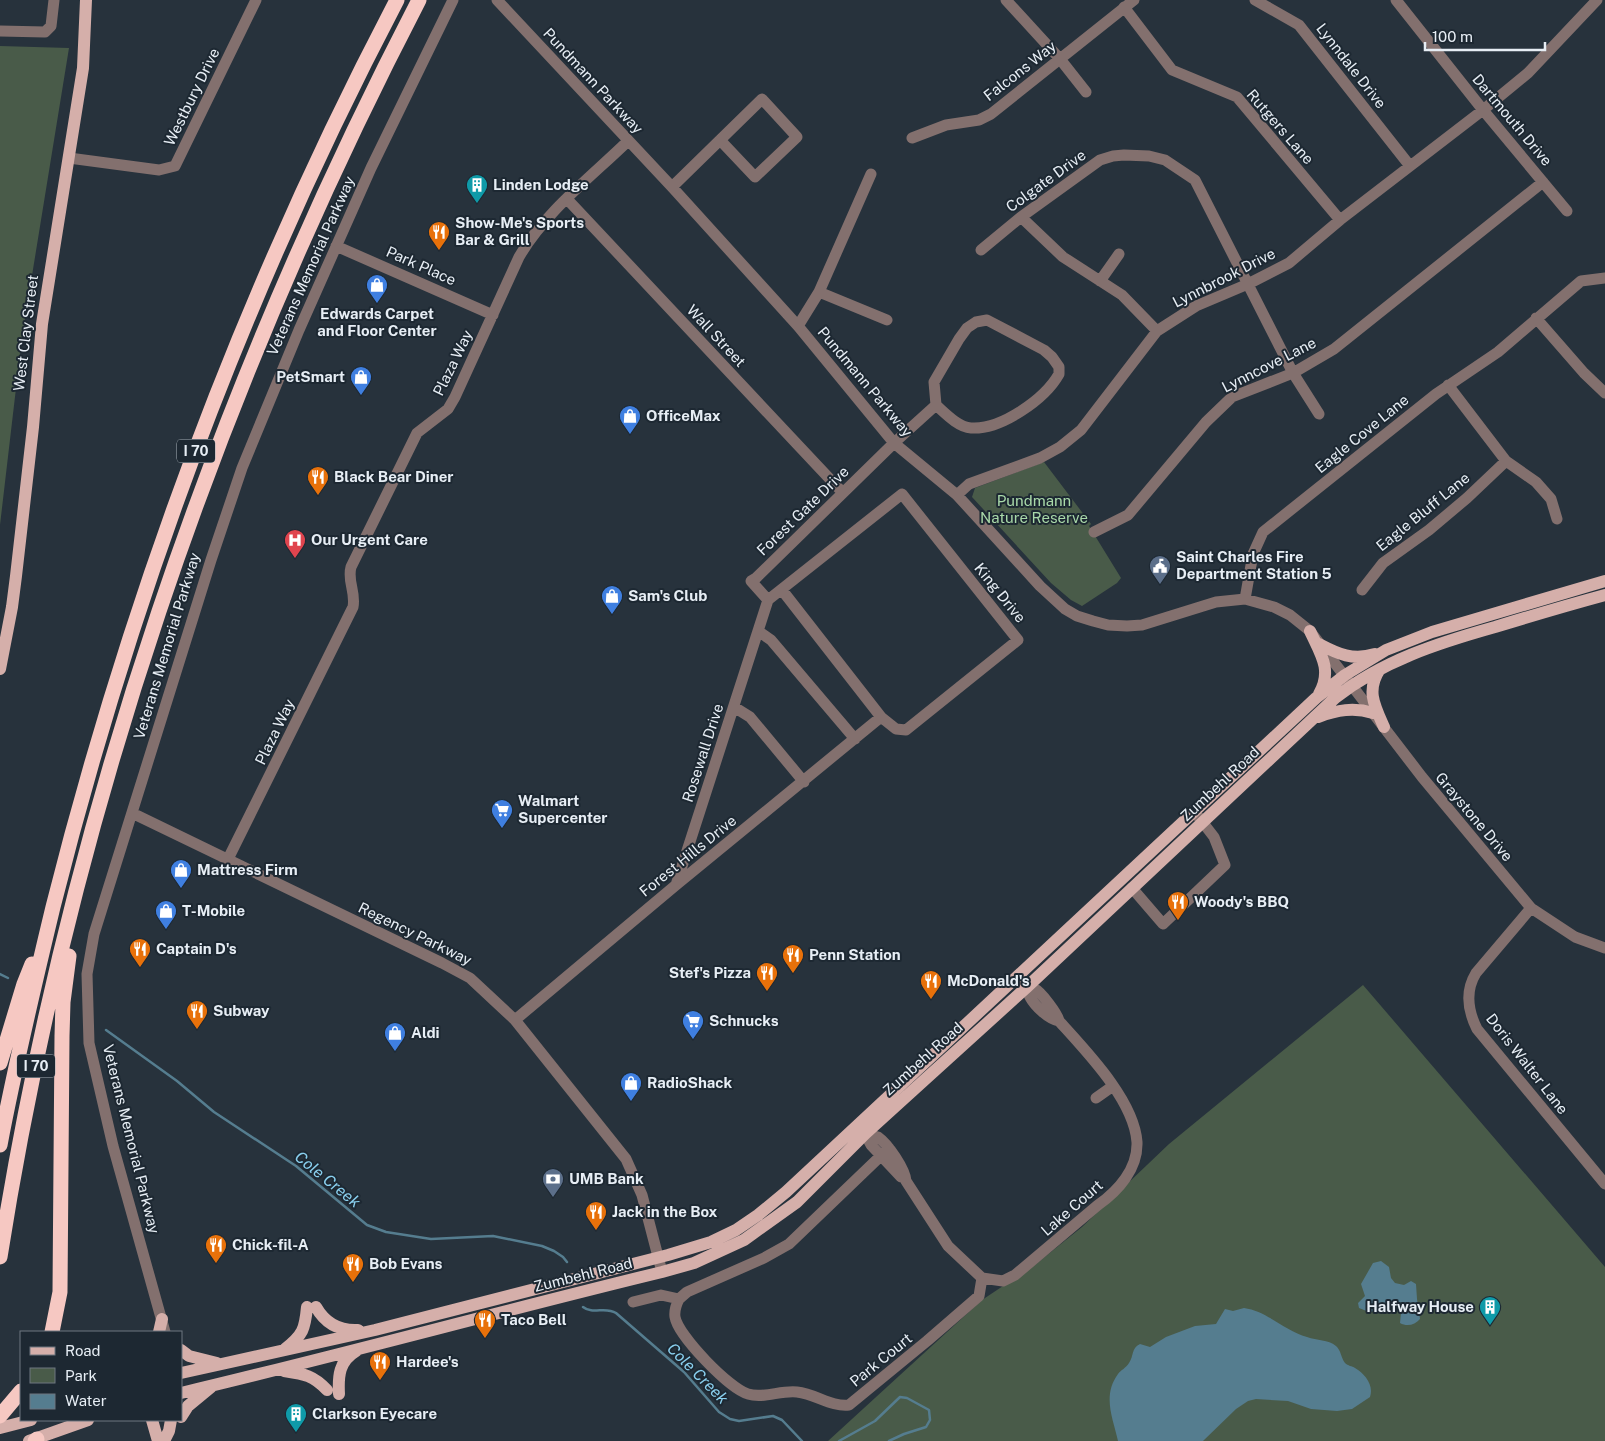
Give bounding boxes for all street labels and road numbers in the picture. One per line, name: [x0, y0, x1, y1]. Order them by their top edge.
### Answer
street label: Lynndale Drive: [1313, 20, 1390, 111]
street label: Pundmann Parkway: [540, 24, 647, 137]
street label: Falcons Way: [980, 37, 1059, 104]
street label: Westbury Drive: [161, 45, 223, 148]
street label: Dartmouth Drive: [1469, 70, 1556, 169]
street label: Rutgers Lane: [1243, 86, 1317, 167]
street label: Colgate Drive: [1003, 146, 1089, 215]
street label: Veterans Memorial Parkway: [263, 174, 358, 358]
street label: Park Place: [384, 243, 459, 288]
street label: Lynnbrook Drive: [1170, 244, 1278, 311]
street label: West Clay Street: [10, 274, 41, 392]
street label: Wall Street: [683, 301, 749, 370]
street label: Pundmann Parkway: [815, 323, 916, 440]
street label: Plaza Way: [429, 327, 476, 398]
street label: Lynncove Lane: [1219, 334, 1319, 396]
street label: Eagle Cove Lane: [1312, 391, 1412, 476]
road number: I 70: [177, 440, 215, 462]
street label: Forest Gate Drive: [753, 463, 852, 559]
street label: Eagle Bluff Lane: [1373, 469, 1473, 554]
street label: Veterans Memorial Parkway: [130, 550, 203, 741]
street label: King Drive: [971, 560, 1030, 626]
street label: Plaza Way: [251, 696, 298, 767]
street label: Rosewall Drive: [679, 701, 726, 804]
street label: Zumbehl Road: [1177, 743, 1262, 824]
street label: Graystone Drive: [1432, 769, 1516, 865]
street label: Forest Hills Drive: [636, 811, 739, 900]
street label: Regency Parkway: [356, 899, 475, 968]
street label: Doris Walter Lane: [1483, 1010, 1572, 1117]
street label: Zumbehl Road: [879, 1018, 966, 1099]
street label: Veterans Memorial Parkway: [100, 1043, 163, 1235]
road number: I 70: [17, 1054, 55, 1078]
street label: Lake Court: [1037, 1176, 1106, 1239]
street label: Zumbehl Road: [532, 1254, 634, 1295]
street label: Park Court: [846, 1329, 915, 1390]

